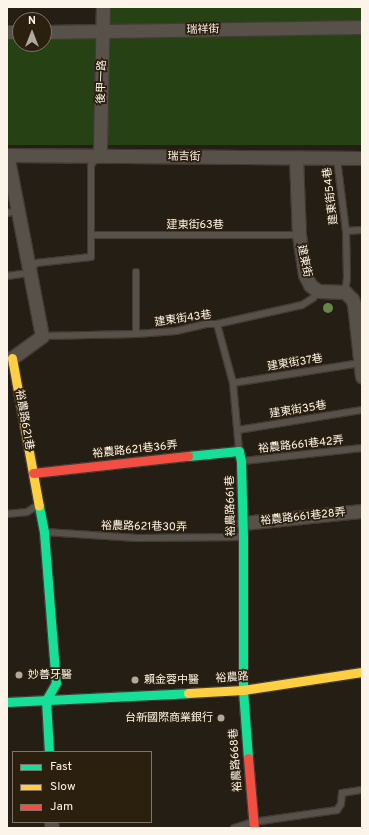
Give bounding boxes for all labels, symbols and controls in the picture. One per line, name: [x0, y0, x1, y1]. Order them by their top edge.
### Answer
north arrow: [12, 12, 52, 52]
text: N: [28, 14, 36, 28]
street label: 瑞祥街: [186, 23, 220, 37]
street label: 後甲一路: [95, 60, 109, 104]
street label: 瑞吉街: [167, 150, 201, 164]
street label: 建東街54巷: [321, 166, 341, 226]
street label: 建東街63巷: [166, 218, 224, 232]
street label: 建東街: [294, 243, 314, 279]
street label: 建東街43巷: [154, 308, 212, 330]
street label: 建東街37巷: [266, 352, 324, 374]
street label: 裕農路621巷: [12, 389, 36, 451]
street label: 建東街35巷: [269, 399, 327, 421]
street label: 裕農路661巷42弄: [258, 434, 344, 456]
street label: 裕農路621巷36弄: [92, 439, 178, 461]
street label: 裕農路661巷: [224, 475, 238, 537]
street label: 裕農路661巷28弄: [260, 506, 346, 528]
street label: 裕農路621巷30弄: [101, 520, 187, 534]
place label: 妙善牙醫: [28, 668, 72, 682]
marker: 妙善牙醫: [13, 669, 25, 681]
street label: 裕農路: [215, 670, 249, 686]
place label: 賴金蓉中醫: [144, 673, 199, 687]
marker: 賴金蓉中醫: [129, 674, 141, 686]
place label: 台新國際商業銀行: [125, 711, 213, 725]
marker: 台新國際商業銀行: [216, 713, 226, 723]
street label: 裕農路668巷: [227, 728, 245, 792]
legend: [12, 751, 152, 823]
text: Fast: [50, 759, 72, 775]
text: Slow: [50, 779, 76, 795]
text: Jam: [50, 799, 73, 815]

